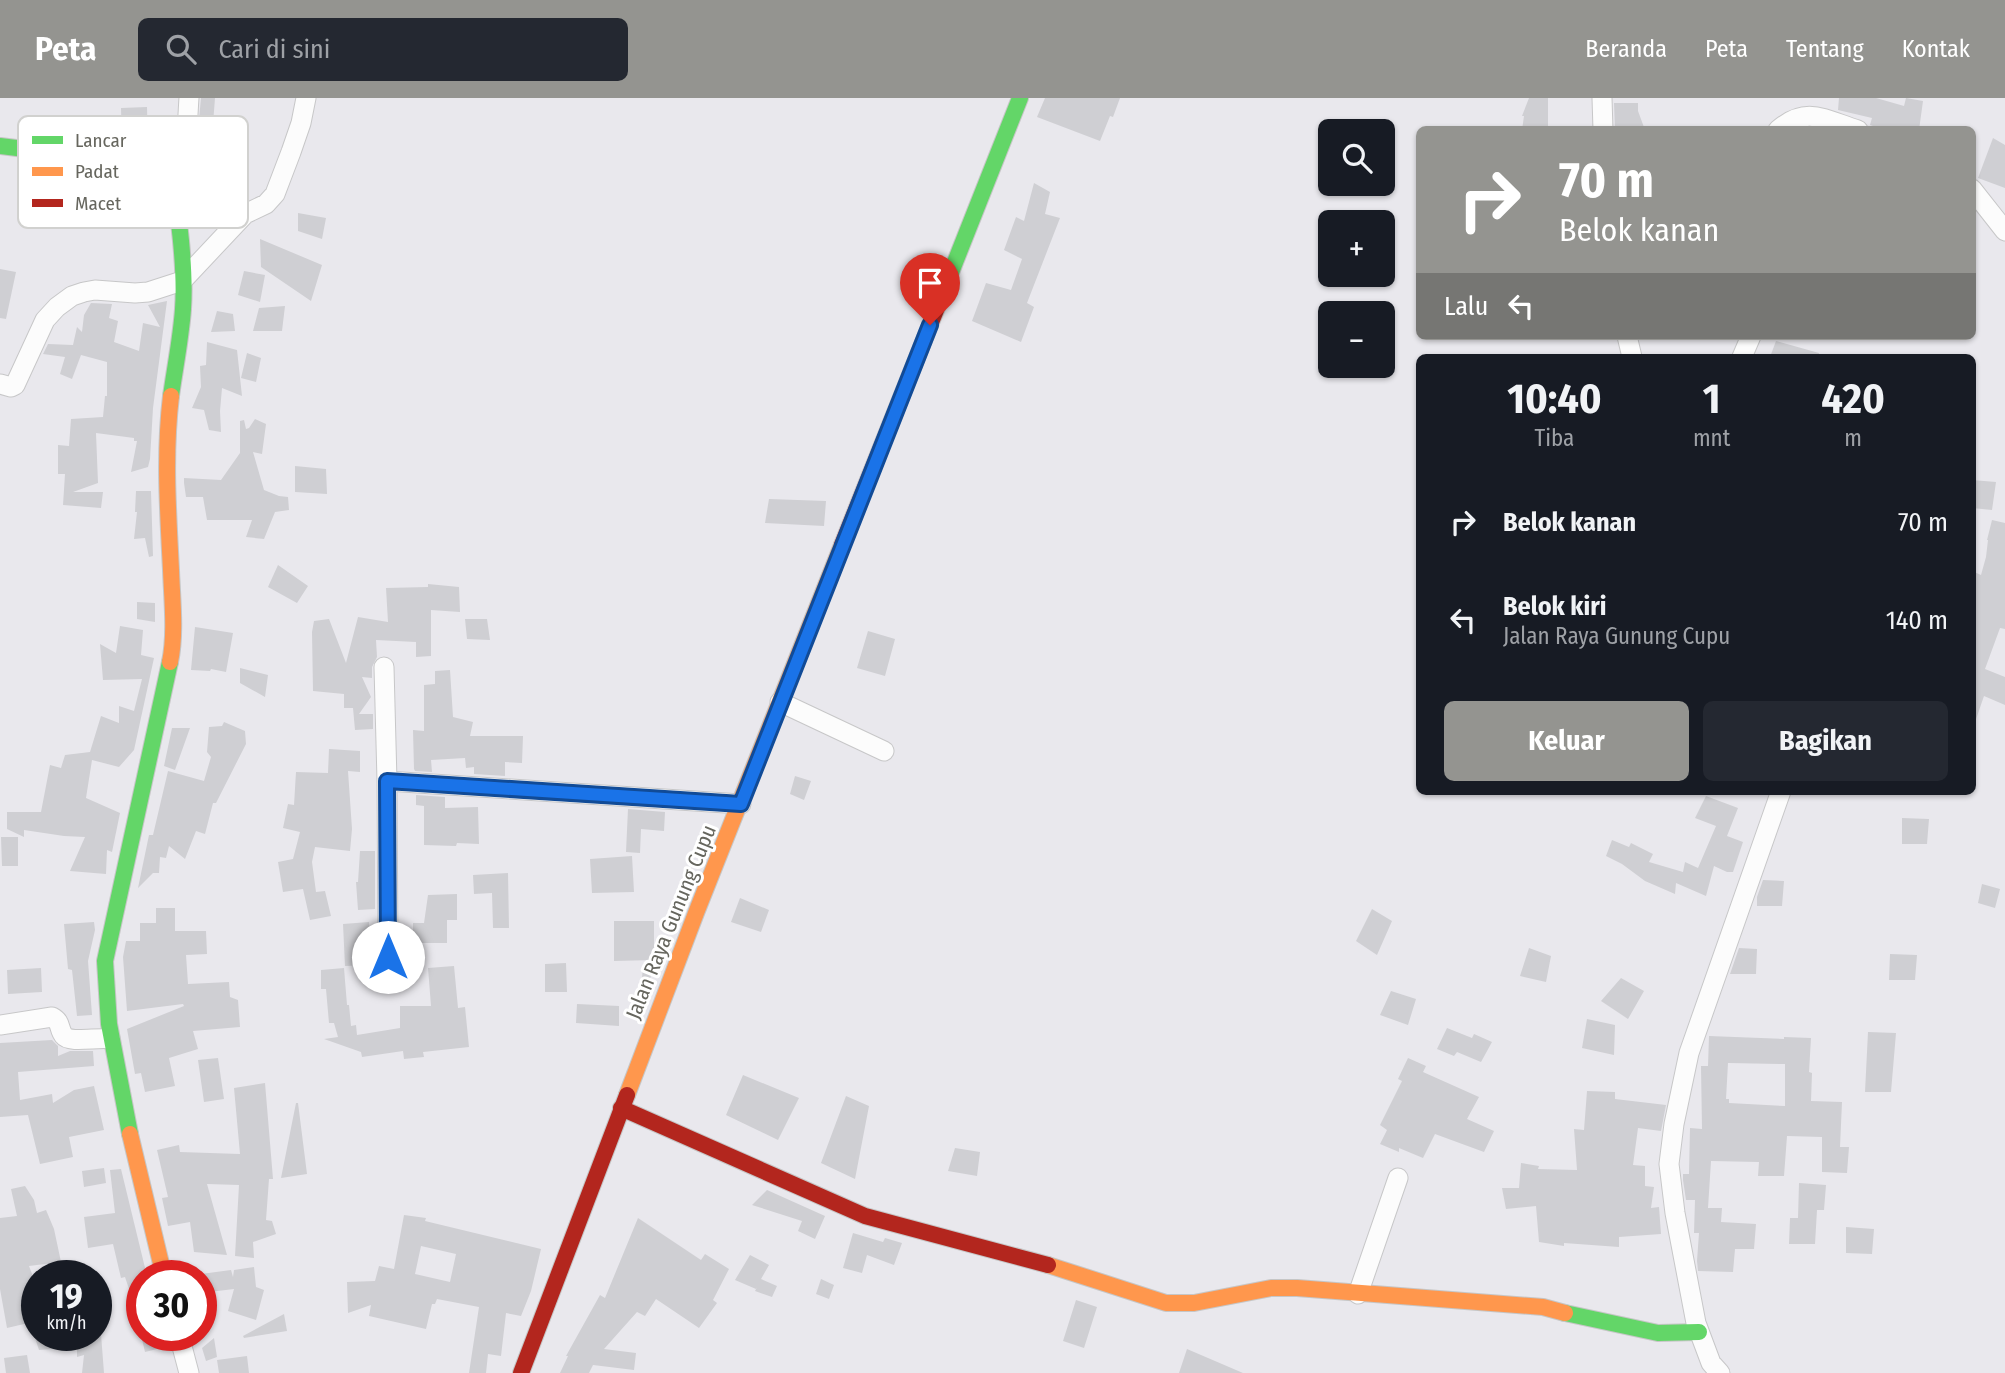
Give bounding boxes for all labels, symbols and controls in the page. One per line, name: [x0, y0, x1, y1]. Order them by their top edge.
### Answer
search box: [138, 18, 628, 81]
text: Peta: [35, 29, 96, 69]
icon: search: [162, 30, 200, 68]
text: Cari di sini: [218, 34, 330, 65]
text: Beranda: [1585, 35, 1667, 63]
text: Peta: [1705, 35, 1748, 63]
text: Tentang: [1786, 35, 1864, 63]
text: Kontak: [1902, 35, 1970, 63]
legend: [18, 116, 248, 228]
map controls: [1318, 119, 1395, 378]
button: search: [1318, 119, 1395, 196]
text: Lancar: [75, 129, 127, 152]
text: 70 m: [1559, 151, 1654, 210]
icon: right: [1444, 154, 1535, 245]
text: Padat: [75, 160, 120, 183]
text: Macet: [75, 192, 122, 215]
button: +: [1318, 210, 1395, 287]
text: Belok kanan: [1559, 211, 1719, 249]
pin: [900, 253, 960, 325]
icon: arrive: [911, 264, 949, 302]
icon: left: [1502, 287, 1540, 325]
text: Lalu: [1444, 291, 1488, 322]
button: −: [1318, 301, 1395, 378]
text: 10:40: [1507, 374, 1602, 424]
text: 1: [1703, 374, 1720, 424]
text: 420: [1821, 374, 1885, 424]
text: Tiba: [1535, 424, 1574, 452]
text: mnt: [1693, 424, 1730, 452]
text: m: [1844, 424, 1862, 452]
icon: right: [1444, 503, 1482, 541]
text: Belok kanan: [1503, 507, 1636, 538]
text: 70 m: [1898, 507, 1948, 538]
text: Belok kiri: [1503, 591, 1606, 622]
icon: left: [1444, 601, 1482, 639]
text: 140 m: [1886, 605, 1948, 636]
text: Jalan Raya Gunung Cupu: [1503, 622, 1730, 650]
button: Keluar: [1444, 701, 1689, 781]
button: Bagikan: [1703, 701, 1948, 781]
street label: Jalan Raya Gunung Cupu: [620, 821, 722, 1023]
position arrow: [351, 920, 425, 994]
speed limit sign: 30: [126, 1260, 217, 1351]
text: 19: [50, 1275, 83, 1317]
text: km/h: [46, 1312, 87, 1334]

